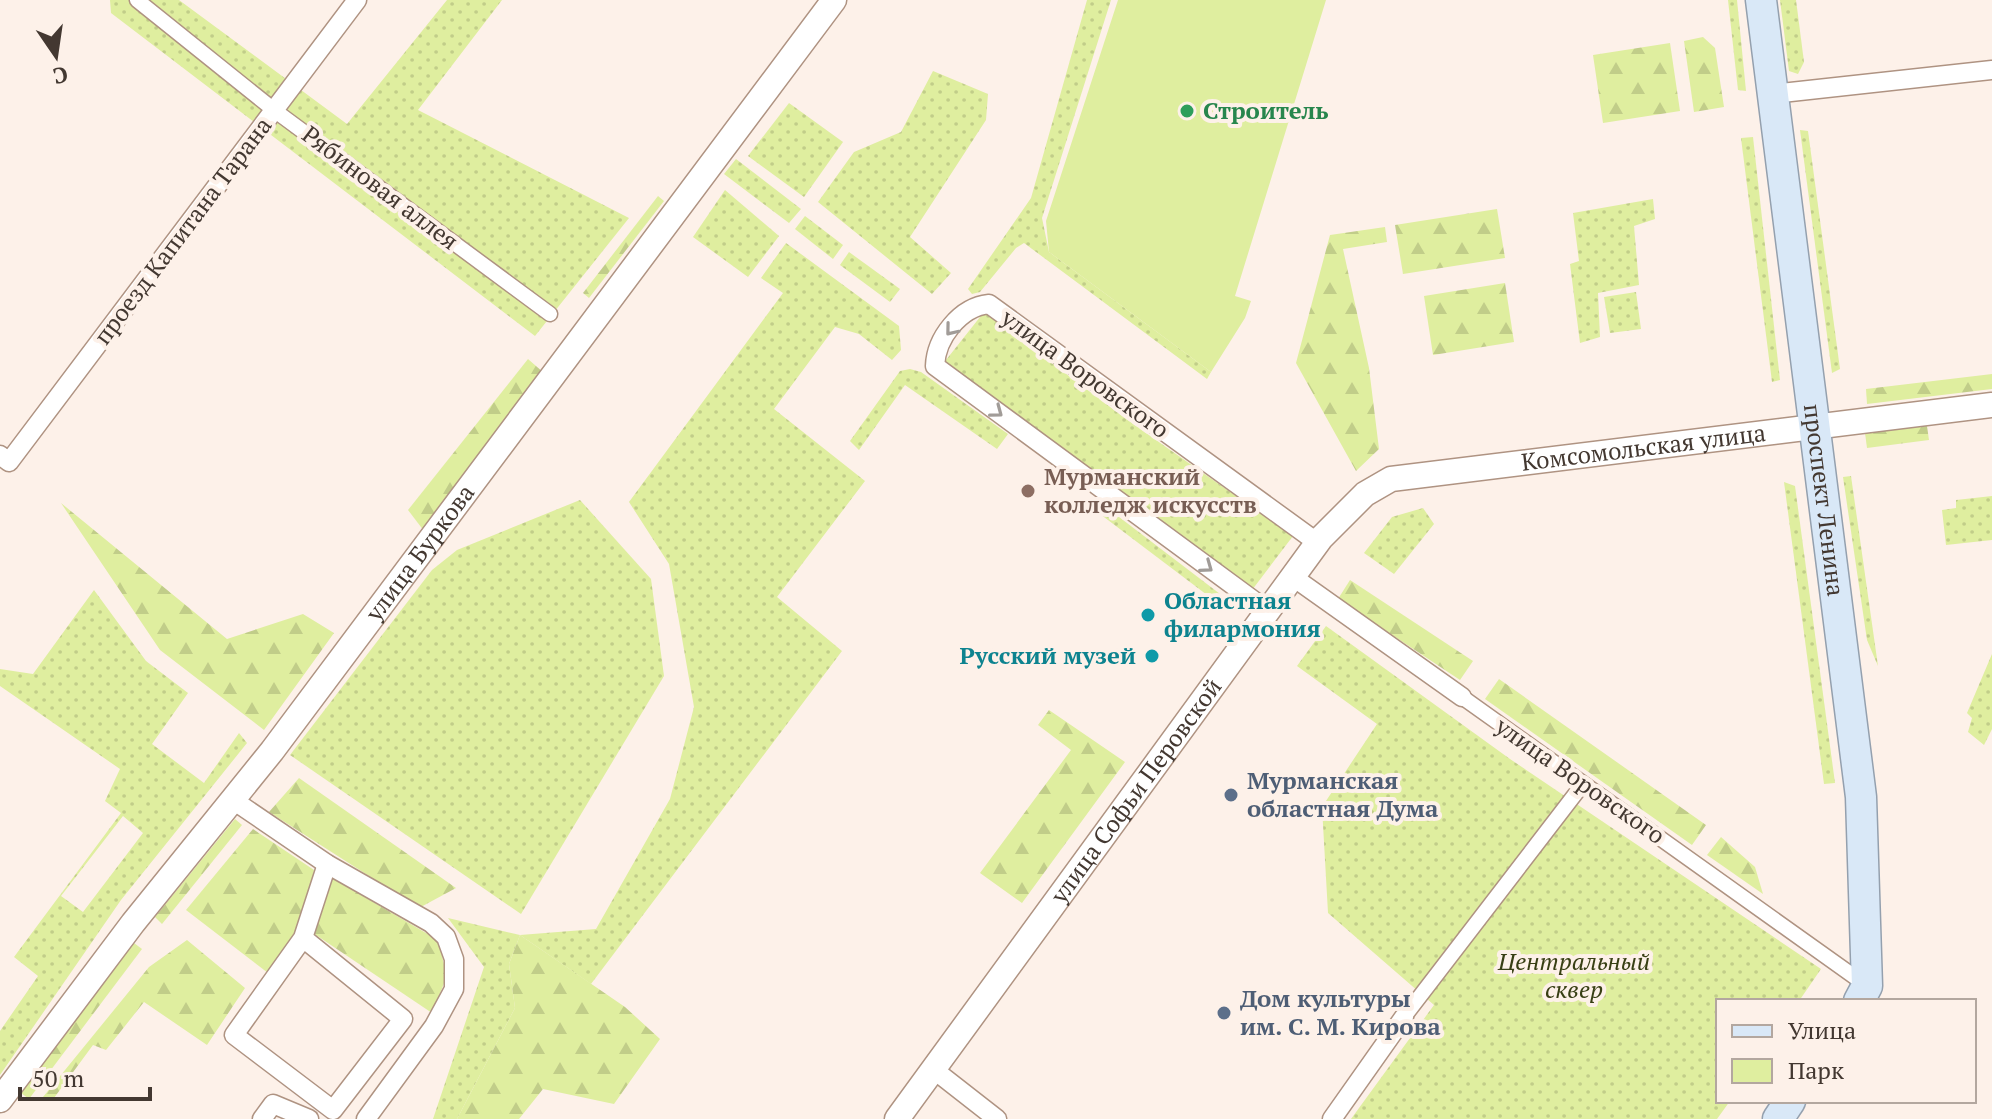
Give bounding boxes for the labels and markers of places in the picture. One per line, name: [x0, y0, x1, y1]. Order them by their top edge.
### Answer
place label: Строитель: [1203, 94, 1329, 126]
marker: Строитель: [1178, 102, 1196, 120]
place label: Мурманский колледж искусств: [1044, 460, 1257, 520]
marker: Мурманский колледж искусств: [1019, 482, 1037, 500]
place label: Областная филармония: [1164, 584, 1321, 644]
marker: Областная филармония: [1139, 606, 1157, 624]
place label: Русский музей: [960, 639, 1136, 671]
marker: Русский музей: [1143, 647, 1161, 665]
place label: Мурманская областная Дума: [1247, 764, 1439, 824]
marker: Мурманская областная Дума: [1222, 786, 1240, 804]
place label: Дом культуры им. С. М. Кирова: [1240, 982, 1441, 1042]
marker: Дом культуры им. С. М. Кирова: [1215, 1004, 1233, 1022]

